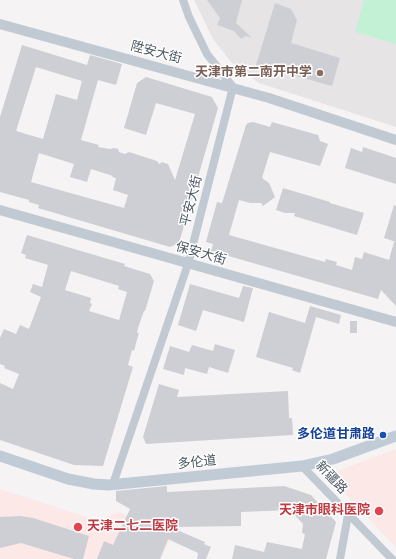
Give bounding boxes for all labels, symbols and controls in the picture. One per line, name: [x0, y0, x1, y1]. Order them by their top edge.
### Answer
street label: 陞安大街: [129, 39, 183, 67]
place label: 天津市第二南开中学: [195, 65, 312, 81]
marker: 天津市第二南开中学: [315, 68, 325, 78]
street label: 平安大街: [178, 174, 206, 228]
street label: 保安大街: [174, 239, 228, 269]
place label: 多伦道甘肃路: [297, 427, 375, 443]
marker: 多伦道甘肃路: [378, 430, 388, 440]
street label: 多伦道: [177, 453, 217, 473]
street label: 新疆路: [312, 458, 350, 498]
place label: 天津市眼科医院: [279, 503, 370, 519]
marker: 天津市眼科医院: [373, 505, 385, 517]
place label: 天津二七二医院: [87, 519, 178, 535]
marker: 天津二七二医院: [72, 521, 84, 533]

